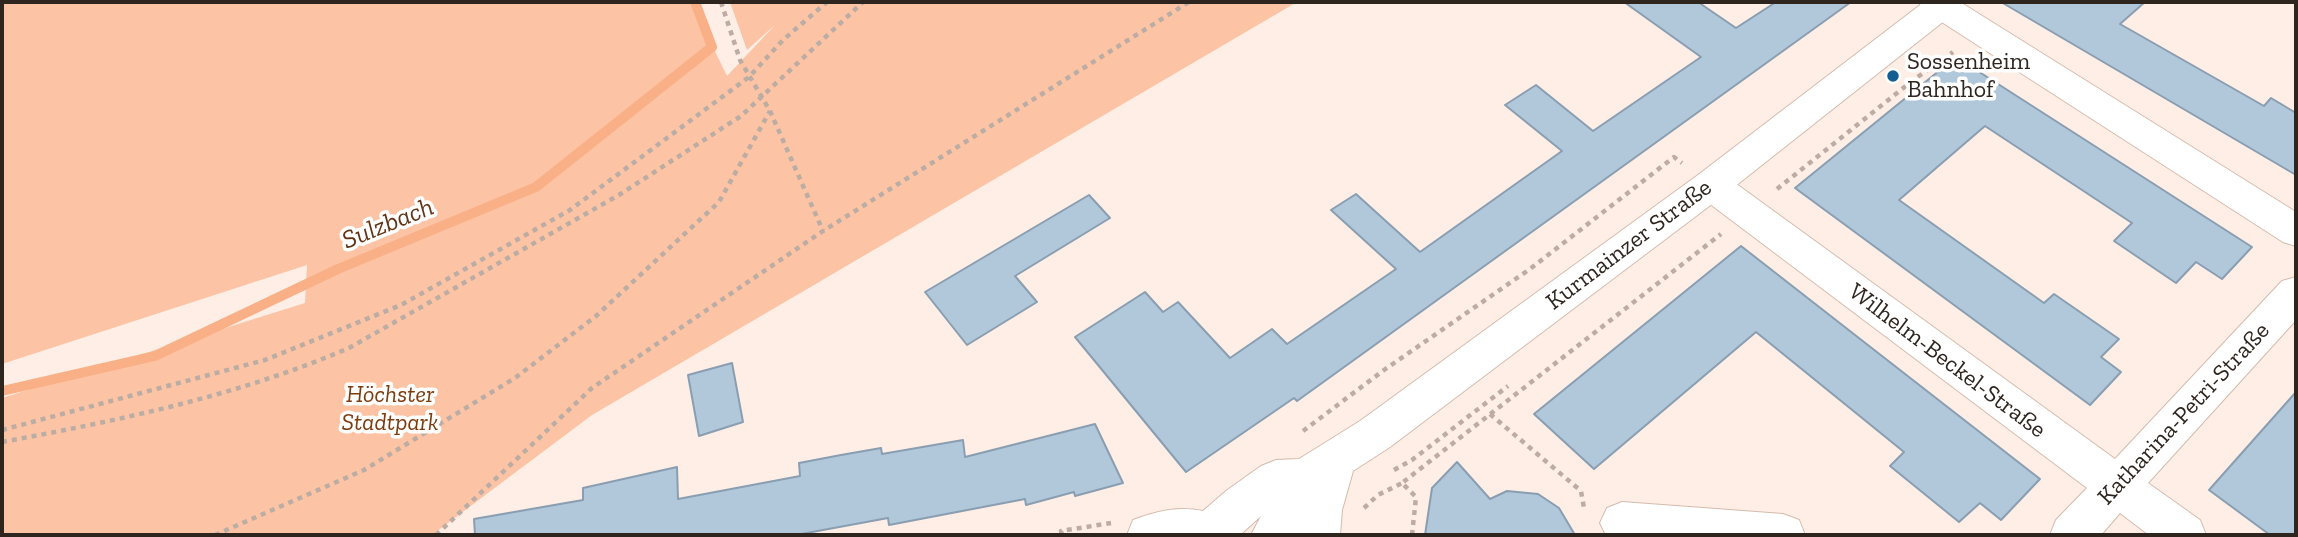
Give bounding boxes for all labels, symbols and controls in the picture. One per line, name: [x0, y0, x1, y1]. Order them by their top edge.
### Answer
place label: Sossenheim Bahnhof: [1907, 48, 2030, 104]
marker: Sossenheim Bahnhof: [1885, 68, 1901, 84]
street label: Kurmainzer Straße: [1541, 173, 1717, 317]
water label: Sulzbach: [338, 192, 438, 256]
street label: Wilhelm-Beckel-Straße: [1843, 277, 2051, 445]
street label: Katharina-Petri-Straße: [2092, 317, 2276, 511]
park label: Höchster Stadtpark: [342, 381, 438, 437]

